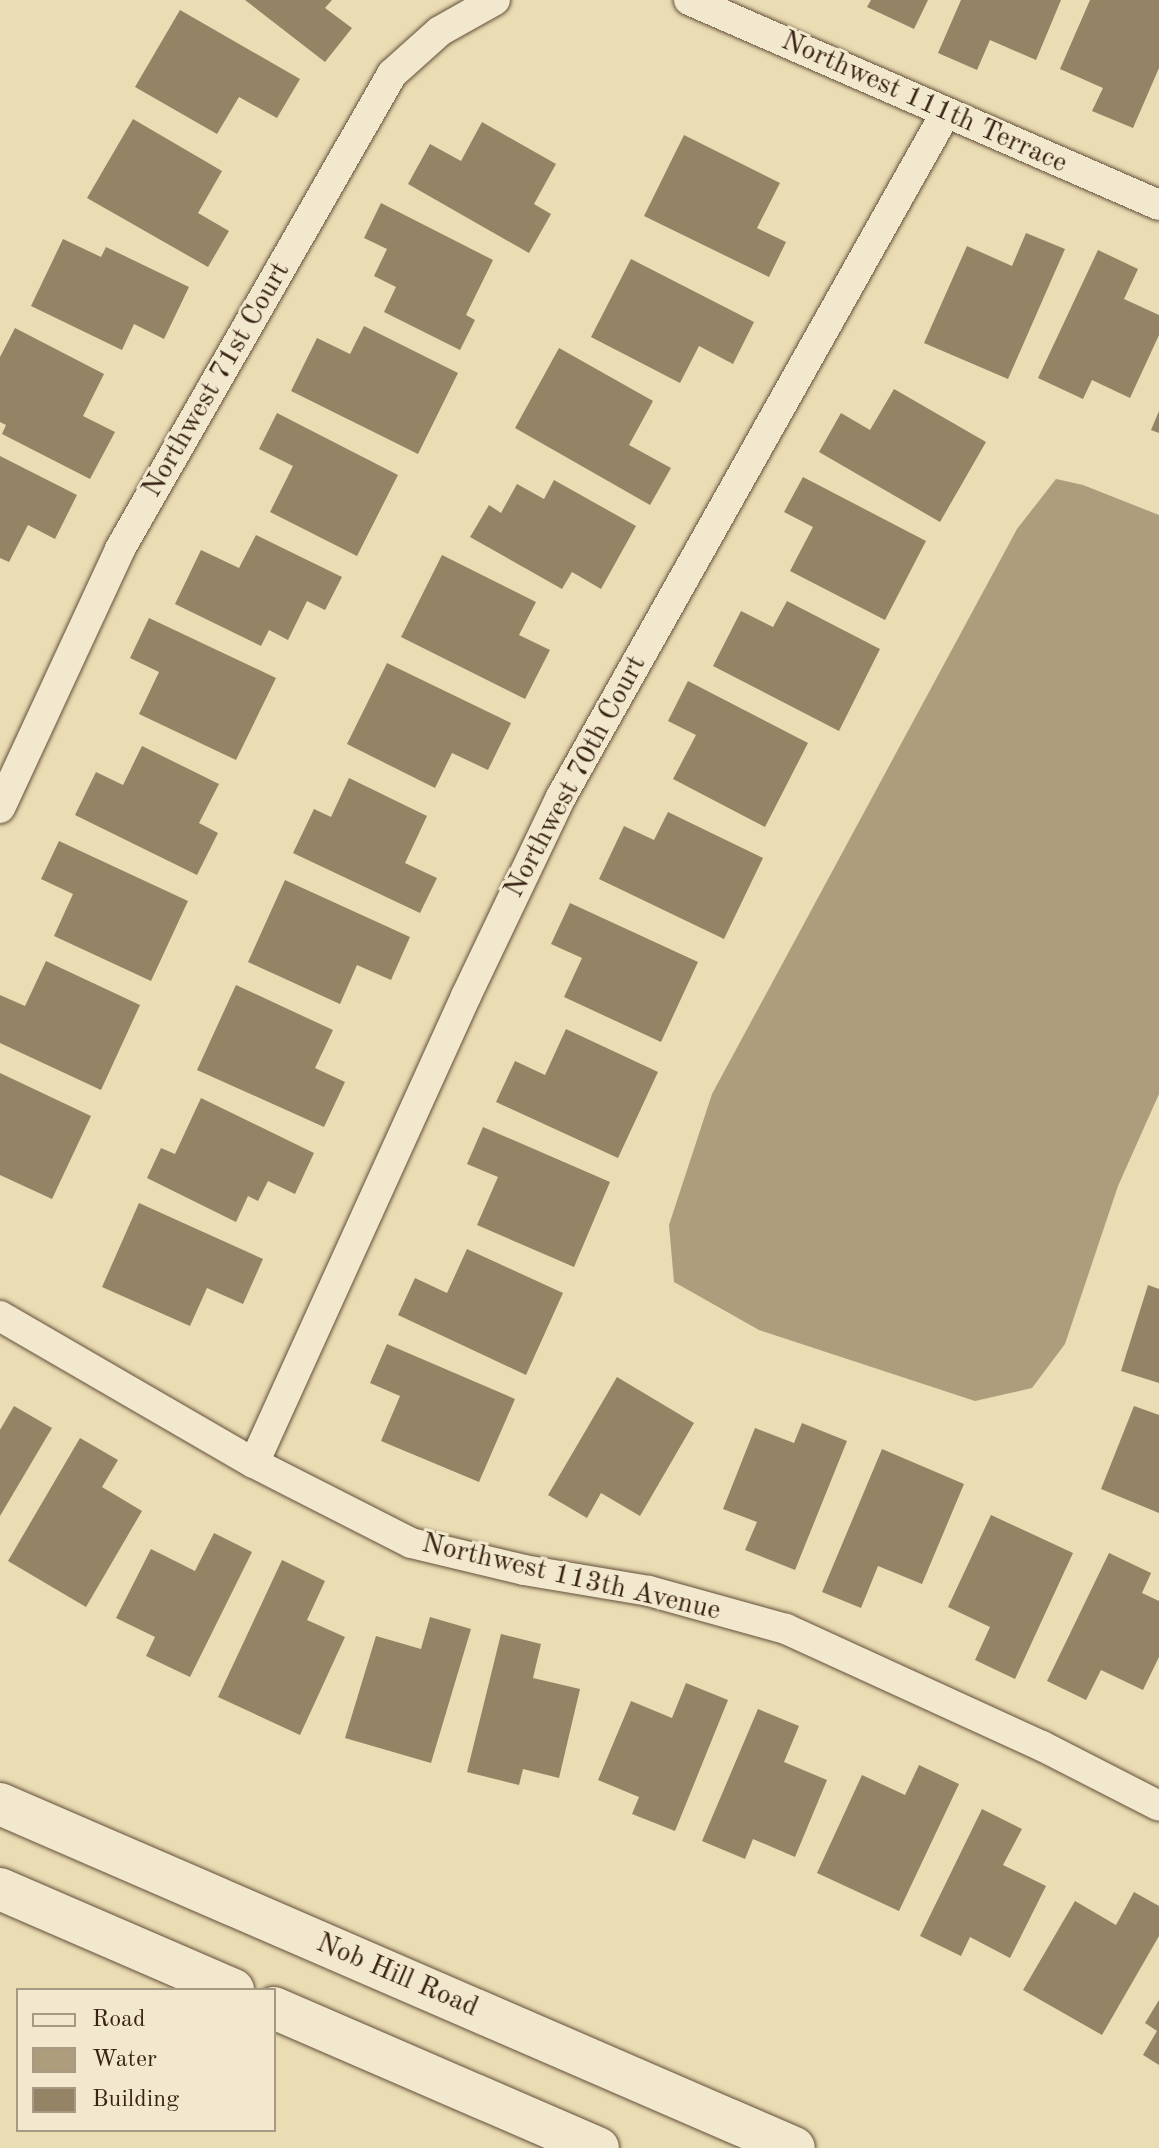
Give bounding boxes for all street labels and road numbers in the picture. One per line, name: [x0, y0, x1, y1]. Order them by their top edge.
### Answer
street label: Northwest 111th Terrace: [776, 25, 1072, 181]
street label: Northwest 71st Court: [136, 256, 298, 504]
street label: Northwest 70th Court: [498, 650, 654, 904]
street label: Northwest 113th Avenue: [418, 1527, 724, 1629]
street label: Nob Hill Road: [311, 1927, 483, 2025]

